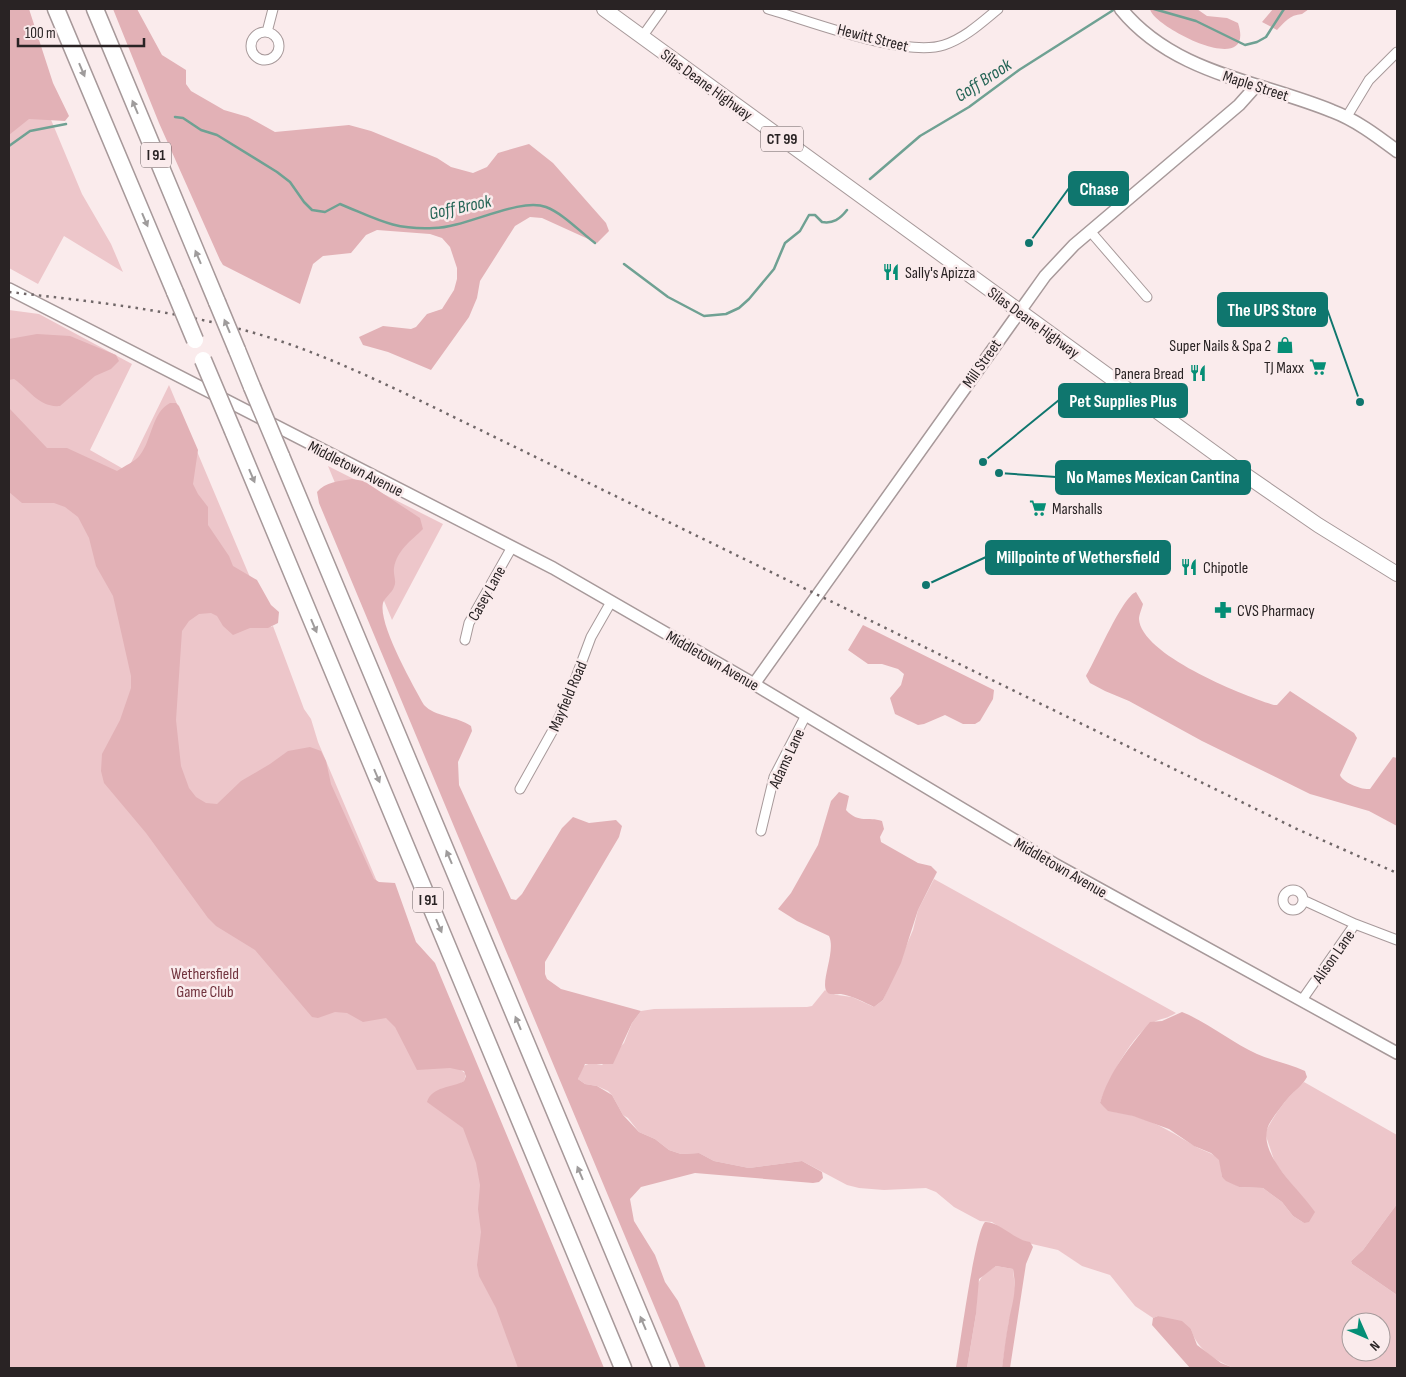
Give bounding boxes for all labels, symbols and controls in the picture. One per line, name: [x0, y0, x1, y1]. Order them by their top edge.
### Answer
scale bar: [18, 15, 144, 47]
street label: Hewitt Street: [835, 20, 910, 56]
text: 100 m: [25, 24, 56, 43]
street label: Silas Deane Highway: [656, 46, 756, 125]
water label: Goff Brook: [951, 54, 1016, 106]
one-way arrow: [78, 63, 86, 78]
street label: Maple Street: [1220, 67, 1291, 106]
one-way arrow: [131, 100, 139, 114]
road number: CT 99: [761, 126, 803, 152]
road number: I 91: [141, 142, 171, 168]
callout: Chase: [1069, 172, 1128, 205]
text: Chase: [1079, 179, 1119, 200]
water label: Goff Brook: [427, 190, 494, 224]
one-way arrow: [141, 213, 149, 227]
one-way arrow: [194, 249, 202, 264]
restaurant icon: Sally's Apizza: [881, 262, 901, 282]
place label: Sally's Apizza: [905, 264, 975, 283]
street label: Silas Deane Highway: [983, 284, 1083, 363]
callout: The UPS Store: [1218, 293, 1327, 326]
text: The UPS Store: [1227, 300, 1317, 321]
one-way arrow: [222, 319, 230, 333]
shop icon: Super Nails & Spa 2: [1275, 335, 1295, 355]
street label: Mill Street: [959, 336, 1006, 392]
place label: Super Nails & Spa 2: [1169, 337, 1271, 356]
supermarket icon: TJ Maxx: [1308, 357, 1328, 377]
place label: TJ Maxx: [1264, 359, 1304, 378]
restaurant icon: Panera Bread: [1188, 363, 1208, 383]
place label: Panera Bread: [1114, 365, 1184, 384]
callout: Pet Supplies Plus: [1059, 384, 1187, 417]
text: Pet Supplies Plus: [1069, 391, 1177, 412]
street label: Middletown Avenue: [305, 437, 406, 501]
callout: No Mames Mexican Cantina: [1056, 461, 1250, 494]
text: No Mames Mexican Cantina: [1066, 467, 1240, 488]
one-way arrow: [248, 469, 256, 484]
supermarket icon: Marshalls: [1028, 498, 1048, 518]
place label: Marshalls: [1052, 500, 1103, 519]
callout: Millpointe of Wethersfield: [986, 541, 1170, 574]
text: Millpointe of Wethersfield: [996, 547, 1160, 568]
restaurant icon: Chipotle: [1179, 557, 1199, 577]
place label: Chipotle: [1203, 559, 1248, 578]
street label: Casey Lane: [465, 563, 510, 624]
pharmacy icon: CVS Pharmacy: [1213, 600, 1233, 620]
place label: CVS Pharmacy: [1237, 602, 1315, 621]
one-way arrow: [311, 619, 318, 634]
street label: Middletown Avenue: [662, 627, 762, 696]
street label: Mayfield Road: [545, 659, 592, 734]
street label: Adams Lane: [765, 726, 809, 792]
one-way arrow: [373, 769, 381, 784]
street label: Middletown Avenue: [1010, 834, 1110, 903]
one-way arrow: [444, 850, 452, 864]
road number: I 91: [413, 888, 443, 912]
one-way arrow: [436, 919, 444, 934]
street label: Alison Lane: [1309, 927, 1359, 988]
park label: Wethersfield Game Club: [171, 965, 239, 1002]
one-way arrow: [514, 1015, 522, 1030]
one-way arrow: [576, 1166, 584, 1180]
north arrow: [1341, 1312, 1391, 1362]
one-way arrow: [638, 1316, 646, 1330]
text: N: [1366, 1337, 1383, 1354]

